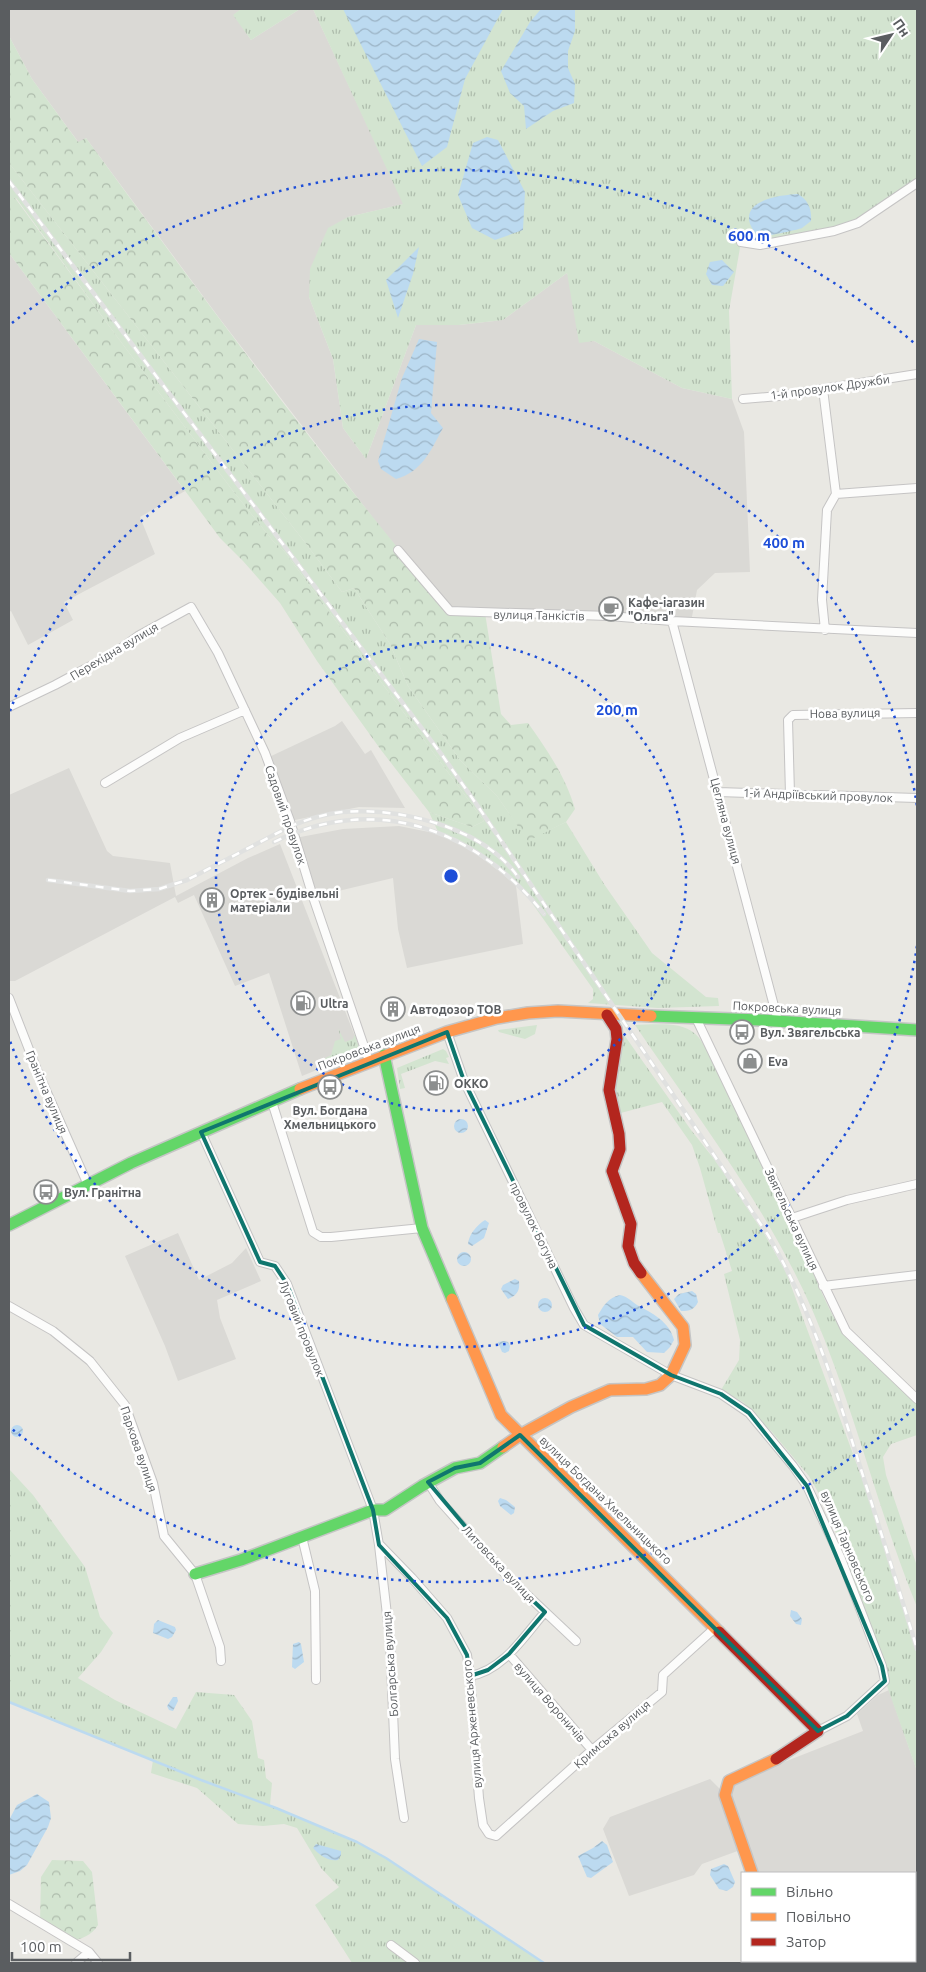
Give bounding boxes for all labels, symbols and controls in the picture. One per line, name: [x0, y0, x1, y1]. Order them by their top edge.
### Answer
north arrow: [866, 10, 916, 60]
text: Пн: [890, 15, 913, 40]
text: 600 m: [728, 227, 770, 244]
street label: 1-й провулок Дружби: [769, 372, 891, 402]
text: 400 m: [763, 534, 805, 551]
cafe icon: Кафе-іагазин "Ольга": [598, 596, 624, 622]
place label: Кафе-іагазин "Ольга": [628, 596, 705, 623]
street label: вулиця Танкістів: [493, 608, 585, 622]
street label: Перехідна вулиця: [68, 620, 160, 682]
text: 200 m: [596, 701, 638, 718]
street label: Нова вулиця: [810, 706, 880, 720]
street label: Садовий провулок: [263, 763, 309, 867]
street label: Цегляна вулиця: [708, 776, 744, 866]
street label: 1-й Андріївський провулок: [743, 786, 893, 804]
centre of rings: [442, 867, 460, 885]
building icon: Ортек - будівельні матеріали: [199, 887, 225, 913]
place label: Ортек - будівельні матеріали: [230, 887, 339, 914]
fuel station icon: Ultra: [290, 990, 316, 1016]
building icon: Автодозор ТОВ: [380, 996, 406, 1022]
place label: Ultra: [320, 997, 349, 1010]
street label: Покровська вулиця: [732, 999, 842, 1017]
place label: Автодозор ТОВ: [410, 1003, 501, 1016]
bus stop icon: Вул. Звягельська: [729, 1019, 755, 1045]
street label: Покровська вулиця: [316, 1021, 422, 1073]
place label: Вул. Звягельська: [760, 1026, 860, 1039]
street label: Гранітна вулиця: [24, 1048, 70, 1136]
shop icon: Eva: [737, 1048, 763, 1074]
place label: Eva: [768, 1055, 788, 1068]
fuel station icon: ОККО: [423, 1070, 449, 1096]
bus stop icon: Вул. Богдана Хмельницького: [317, 1074, 343, 1100]
place label: ОККО: [454, 1077, 488, 1090]
place label: Вул. Богдана Хмельницького: [284, 1104, 376, 1131]
street label: Звягельська вулиця: [763, 1166, 821, 1272]
bus stop icon: Вул. Гранітна: [33, 1179, 59, 1205]
street label: провулок Богуна: [507, 1180, 561, 1270]
place label: Вул. Гранітна: [64, 1186, 141, 1199]
street label: Луговий провулок: [277, 1278, 327, 1378]
street label: Паркова вулиця: [118, 1404, 160, 1494]
street label: вулиця Богдана Хмельницького: [537, 1433, 675, 1567]
street label: вулиця Тарновського: [819, 1489, 877, 1603]
street label: Литовська вулиця: [460, 1523, 538, 1605]
street label: Болгарська вулиця: [380, 1611, 400, 1717]
street label: вулиця Арженевського: [460, 1659, 484, 1789]
street label: вулиця Вороничів: [512, 1660, 588, 1744]
street label: Кримська вулиця: [571, 1697, 653, 1771]
legend: [741, 1872, 916, 1962]
text: Вільно: [786, 1883, 833, 1900]
text: Повільно: [786, 1908, 851, 1925]
scale bar: [12, 1930, 130, 1962]
text: Затор: [786, 1933, 826, 1950]
text: 100 m: [20, 1938, 62, 1955]

